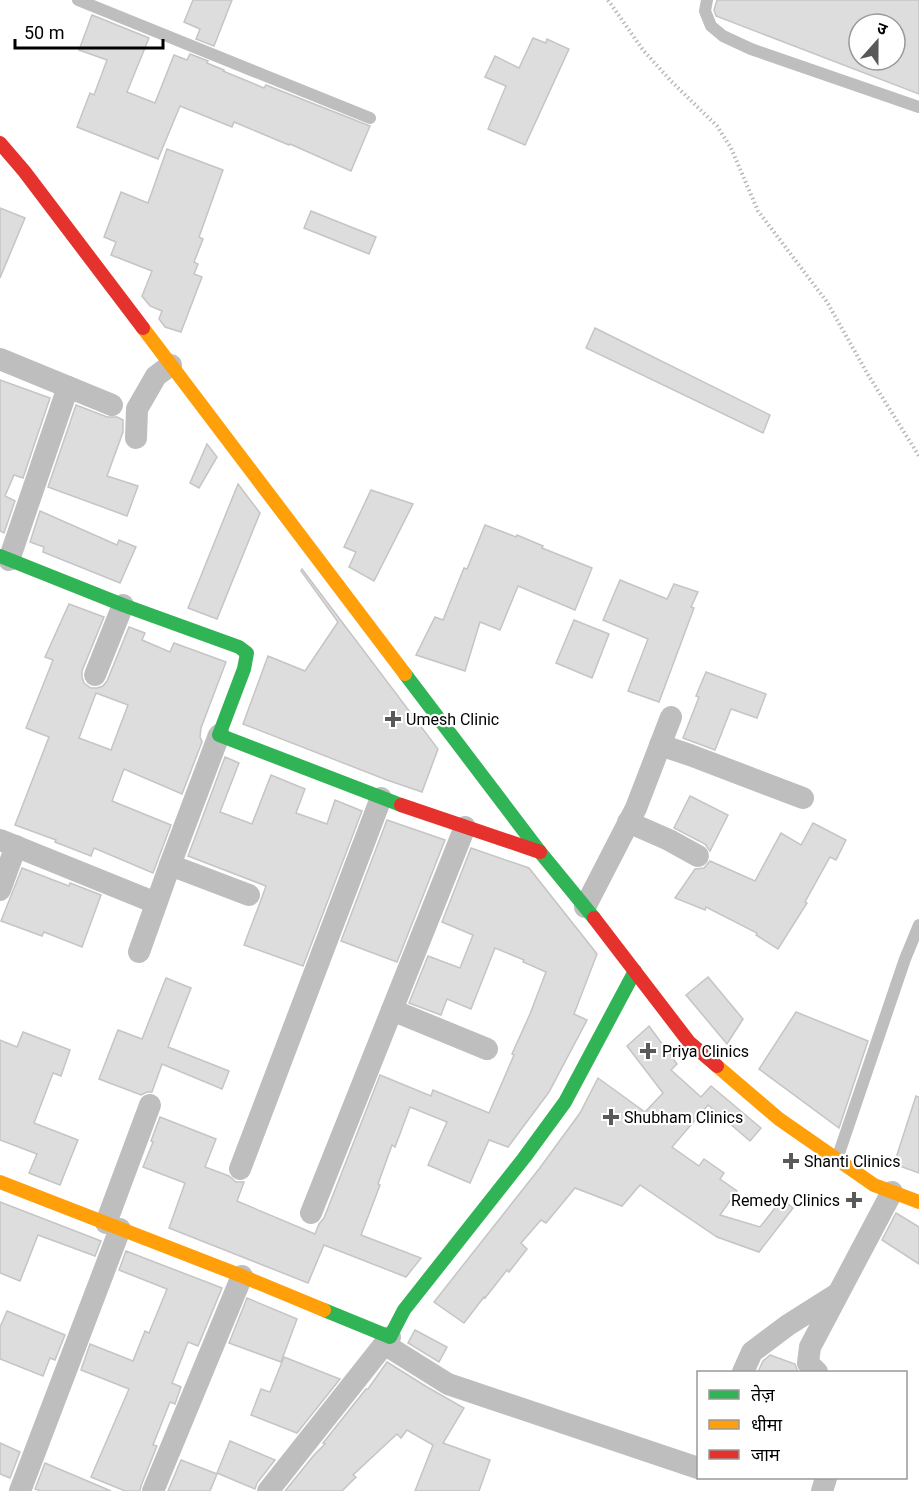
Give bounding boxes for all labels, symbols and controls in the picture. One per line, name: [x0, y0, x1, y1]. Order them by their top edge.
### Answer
scale bar: [15, 12, 164, 50]
north arrow: [847, 12, 907, 72]
text: उ: [874, 18, 891, 39]
text: 50 m: [24, 22, 64, 43]
marker: Umesh Clinic: [384, 710, 402, 728]
place label: Umesh Clinic: [406, 710, 499, 729]
marker: Priya Clinics: [639, 1042, 657, 1060]
place label: Priya Clinics: [662, 1042, 749, 1061]
marker: Shubham Clinics: [602, 1108, 620, 1126]
place label: Shubham Clinics: [624, 1108, 743, 1127]
marker: Shanti Clinics: [782, 1152, 800, 1170]
place label: Shanti Clinics: [804, 1152, 901, 1171]
place label: Remedy Clinics: [731, 1191, 840, 1210]
marker: Remedy Clinics: [845, 1191, 863, 1209]
legend: [697, 1371, 907, 1479]
text: तेज़: [751, 1384, 775, 1405]
text: धीमा: [751, 1414, 782, 1435]
text: जाम: [751, 1444, 781, 1465]

